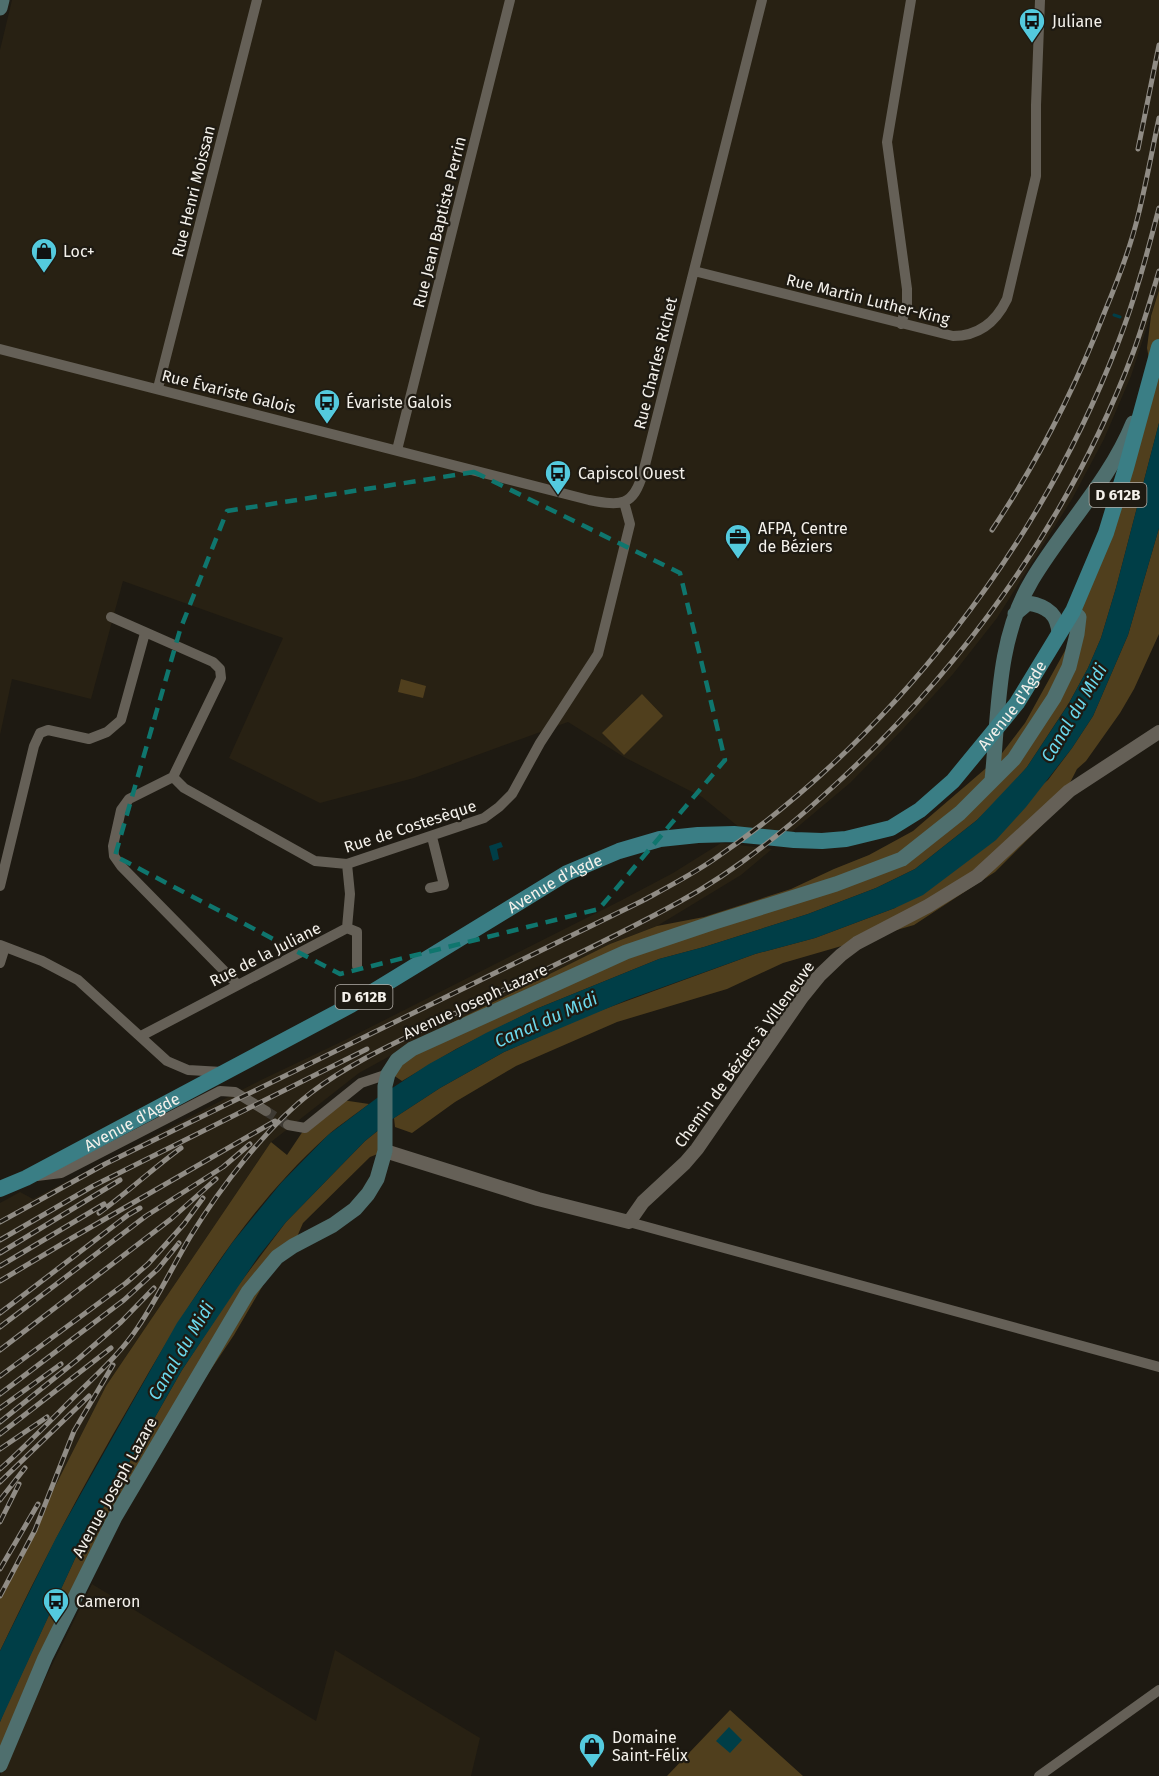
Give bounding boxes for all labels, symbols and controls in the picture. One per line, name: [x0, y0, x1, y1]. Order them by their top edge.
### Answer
bus stop icon: Juliane: [1017, 6, 1047, 44]
place label: Juliane: [1052, 12, 1102, 31]
street label: Rue Henri Moissan: [168, 123, 219, 259]
street label: Rue Jean Baptiste Perrin: [409, 135, 470, 310]
shop icon: Loc+: [29, 236, 59, 274]
place label: Loc+: [63, 242, 95, 261]
street label: Rue Martin Luther-King: [784, 270, 952, 329]
street label: Rue Charles Richet: [630, 295, 681, 431]
street label: Rue Évariste Galois: [160, 365, 298, 417]
bus stop icon: Évariste Galois: [312, 387, 342, 425]
place label: Évariste Galois: [346, 392, 452, 412]
bus stop icon: Capiscol Ouest: [543, 458, 573, 496]
place label: Capiscol Ouest: [578, 464, 685, 483]
road number: D 612B: [1090, 483, 1146, 507]
place label: AFPA, Centre de Béziers: [758, 519, 848, 556]
office icon: AFPA, Centre de Béziers: [723, 522, 753, 560]
street label: Avenue d'Agde: [974, 657, 1051, 754]
water label: Canal du Midi: [1036, 660, 1112, 766]
street label: Rue de Costesèque: [342, 796, 479, 857]
street label: Avenue d'Agde: [504, 850, 605, 917]
street label: Rue de la Juliane: [206, 918, 324, 991]
street label: Chemin de Béziers à Villeneuve: [670, 957, 818, 1151]
street label: Avenue Joseph Lazare: [400, 960, 550, 1043]
road number: D 612B: [336, 985, 392, 1009]
water label: Canal du Midi: [491, 987, 601, 1053]
street label: Avenue d'Agde: [81, 1089, 183, 1155]
water label: Canal du Midi: [143, 1298, 219, 1404]
street label: Avenue Joseph Lazare: [68, 1414, 161, 1561]
bus stop icon: Cameron: [41, 1586, 71, 1624]
place label: Cameron: [76, 1592, 140, 1611]
place label: Domaine Saint-Félix: [612, 1728, 688, 1765]
shop icon: Domaine Saint-Félix: [577, 1731, 607, 1769]

